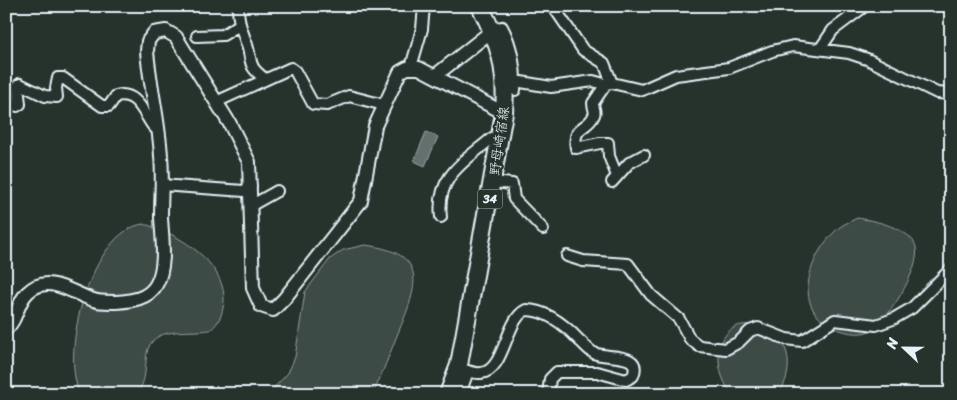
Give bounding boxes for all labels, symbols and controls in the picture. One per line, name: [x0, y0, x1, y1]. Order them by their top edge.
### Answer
street label: 野母崎宿線: [482, 105, 517, 177]
road number: 34: [478, 190, 502, 208]
north arrow: [880, 322, 930, 372]
text: N: [879, 334, 906, 353]

